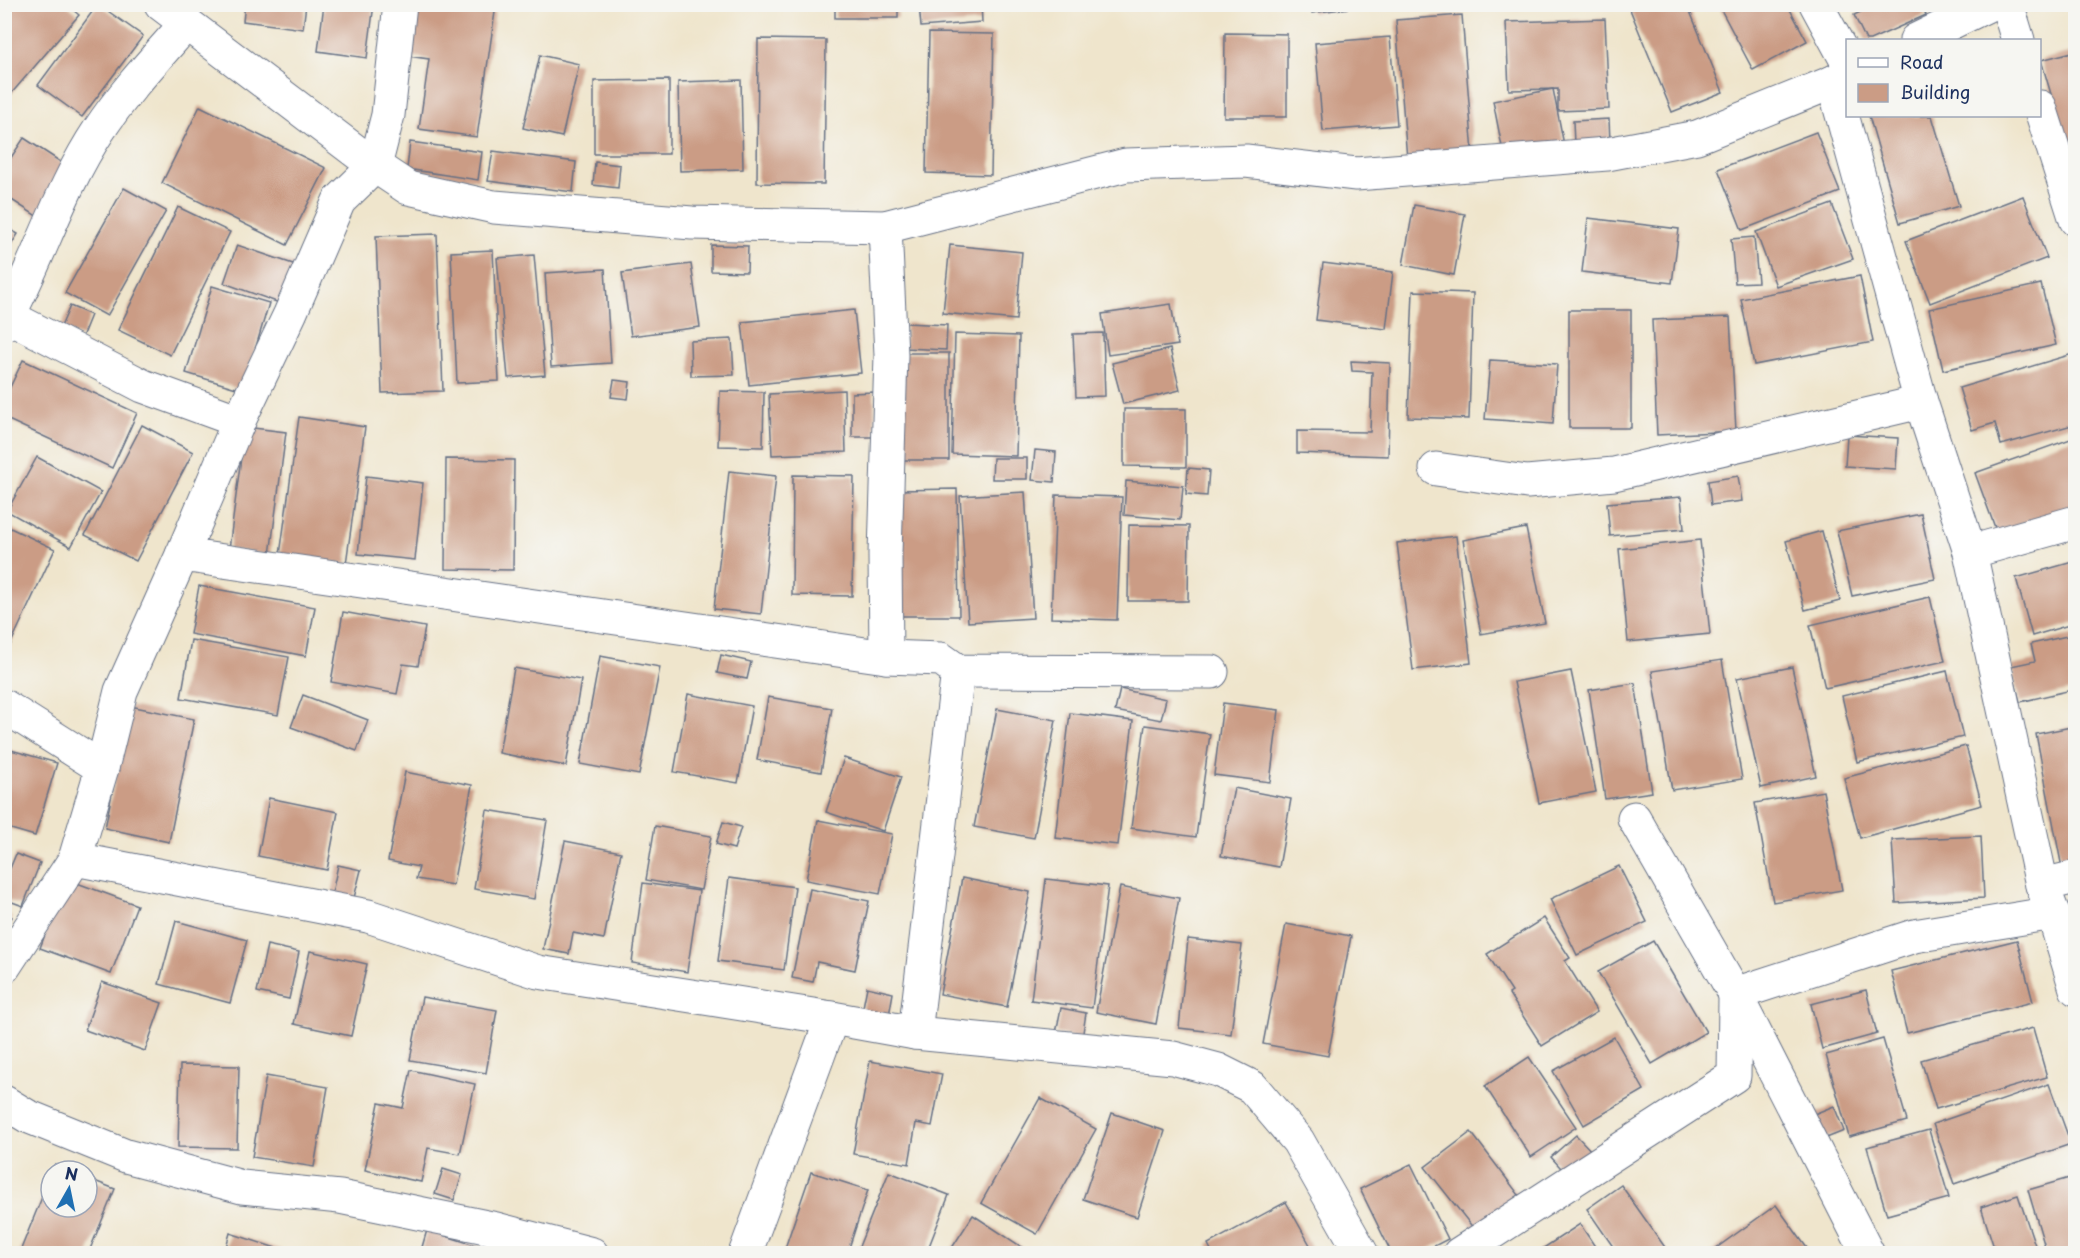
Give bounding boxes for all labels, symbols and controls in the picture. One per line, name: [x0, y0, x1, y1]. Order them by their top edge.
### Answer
legend: [1846, 39, 2041, 117]
text: Road: [1900, 48, 1944, 75]
text: Building: [1900, 78, 1970, 105]
north arrow: [39, 1159, 99, 1219]
text: N: [63, 1160, 80, 1186]

